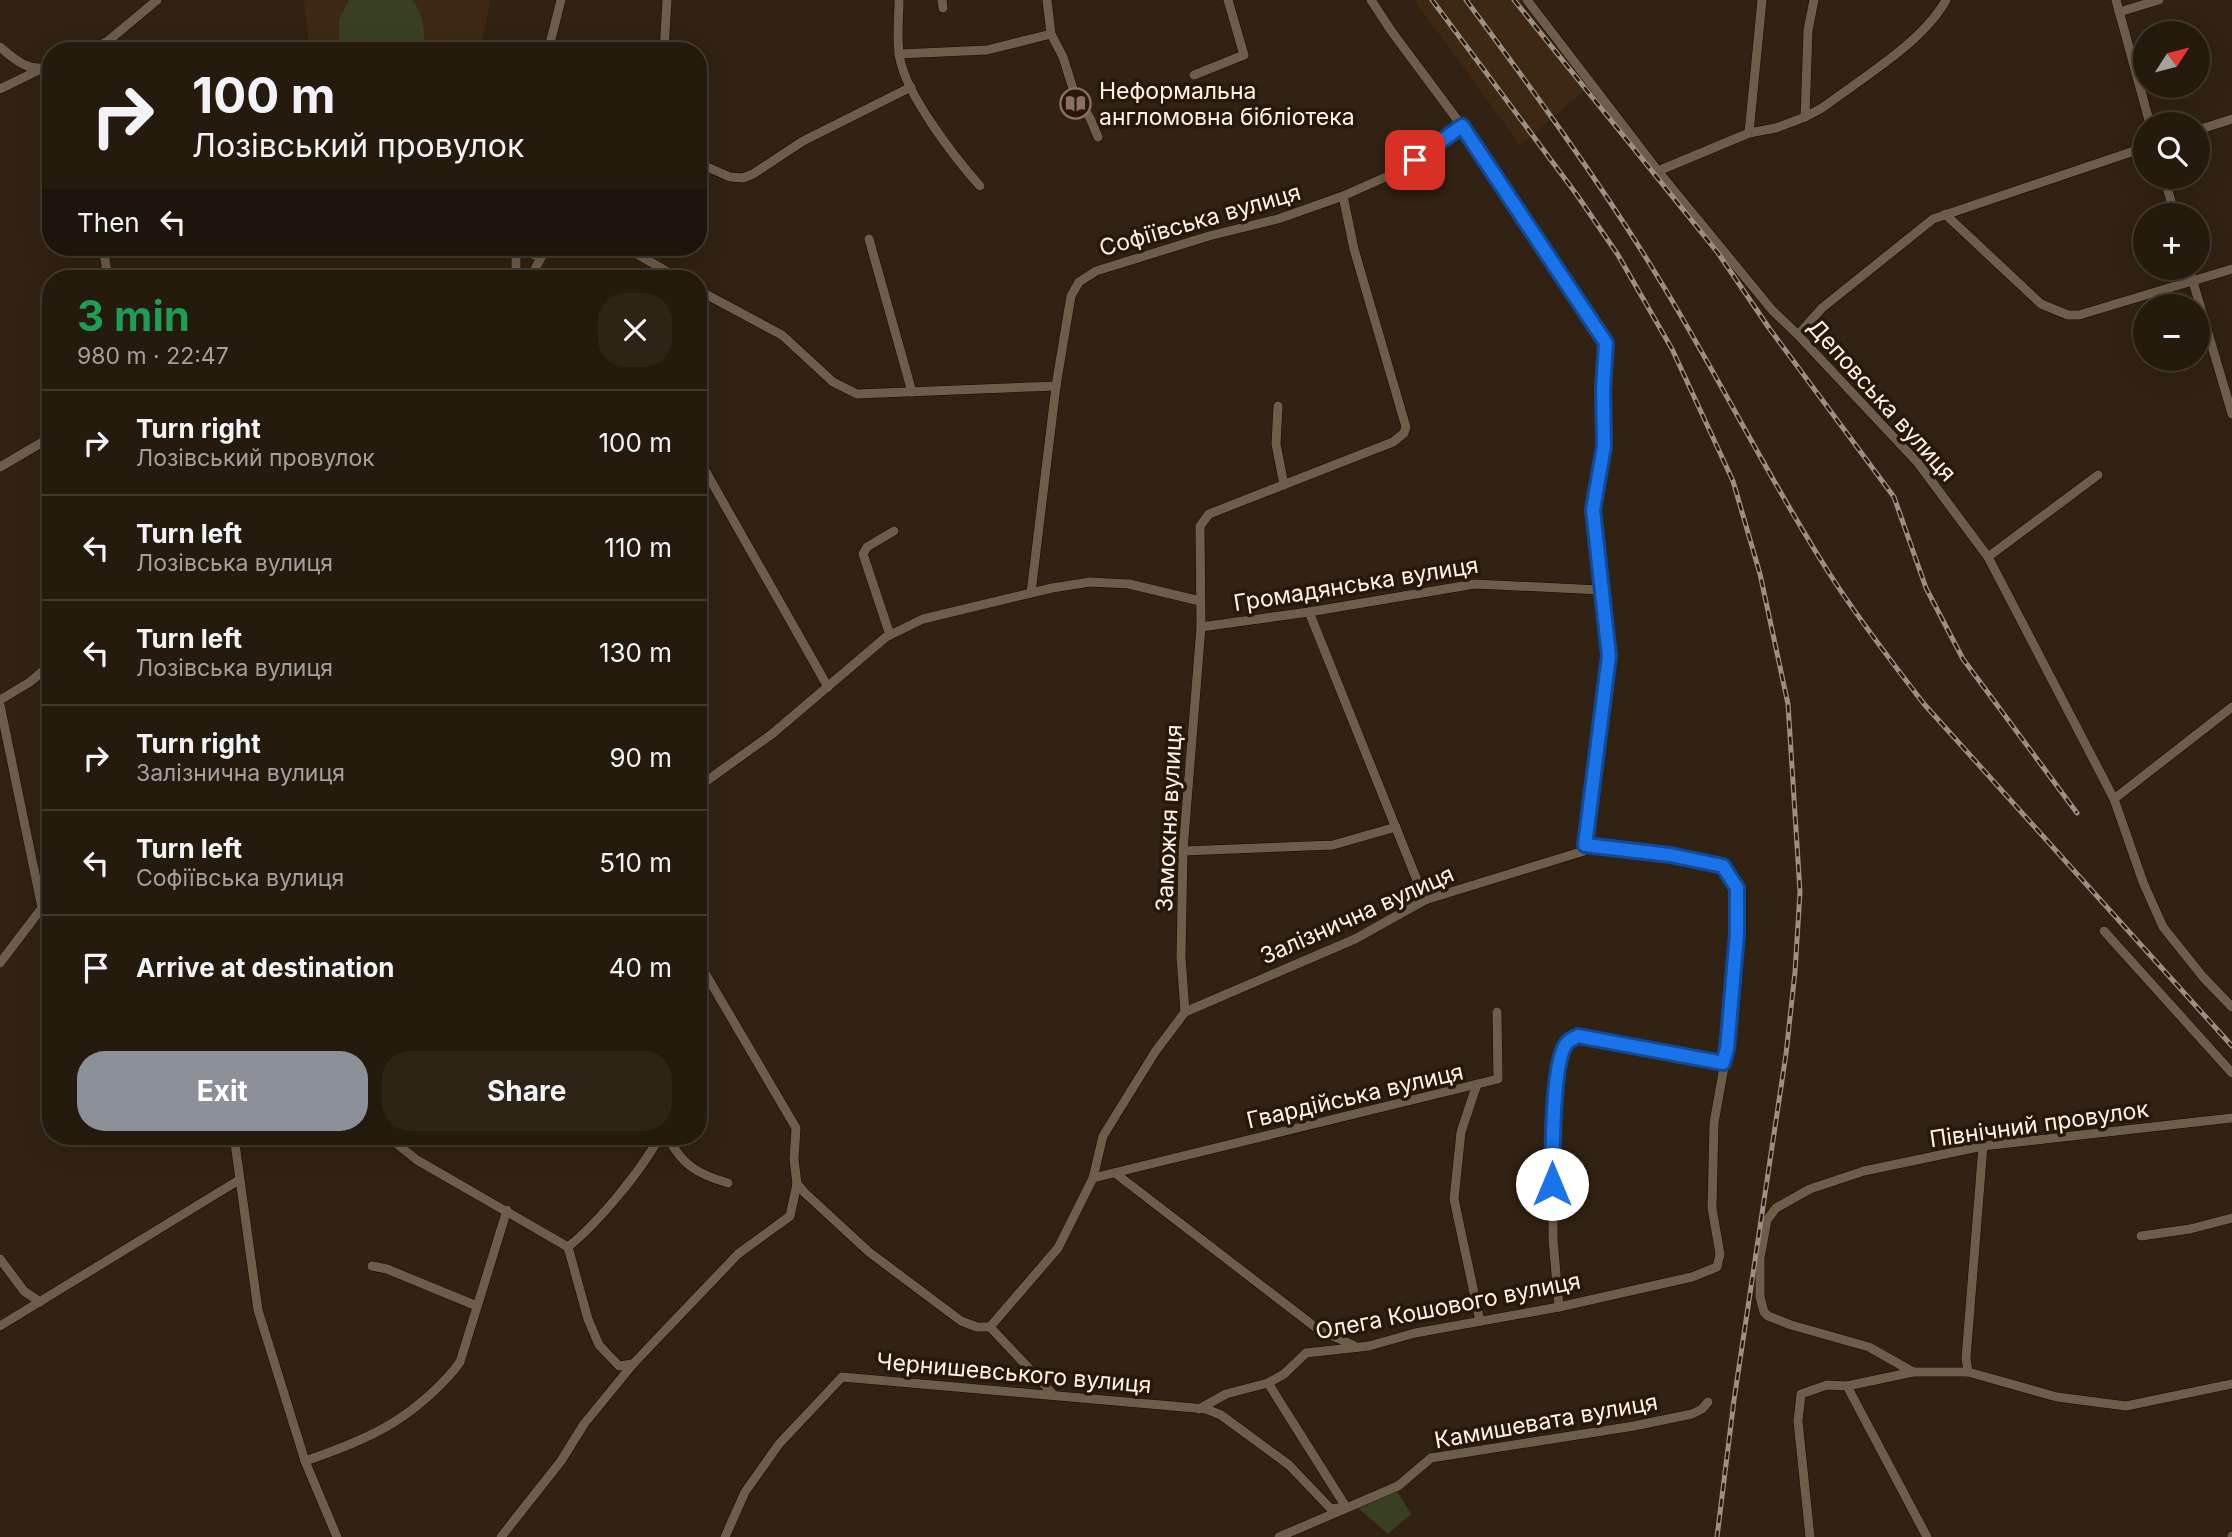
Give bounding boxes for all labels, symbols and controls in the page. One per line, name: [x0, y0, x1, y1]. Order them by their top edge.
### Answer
north arrow: [2133, 21, 2210, 98]
map controls: [2133, 21, 2210, 371]
text: 100 m: [192, 66, 336, 125]
icon: right: [77, 70, 168, 161]
place label: Неформальна англомовна бібліотека: [1099, 77, 1355, 131]
library icon: Неформальна англомовна бібліотека: [1059, 87, 1093, 121]
button: search: [2133, 112, 2210, 189]
text: Лозівський провулок: [192, 126, 524, 165]
pin: [1385, 130, 1445, 190]
icon: arrive: [1396, 141, 1434, 179]
street label: Софіївська вулиця: [1096, 178, 1304, 262]
icon: left: [154, 203, 192, 241]
button: +: [2133, 203, 2210, 280]
text: Then: [77, 207, 140, 238]
text: 3 min: [77, 290, 190, 341]
button: close: [598, 293, 672, 367]
button: −: [2133, 294, 2210, 371]
street label: Деповська вулиця: [1802, 313, 1962, 487]
text: 980 m · 22:47: [77, 342, 229, 370]
text: Turn right: [136, 413, 261, 444]
icon: right: [77, 424, 115, 462]
text: 100 m: [599, 427, 672, 458]
text: Лозівський провулок: [136, 444, 375, 472]
text: Turn left: [136, 518, 242, 549]
icon: left: [77, 529, 115, 567]
text: 110 m: [604, 532, 672, 563]
text: Лозівська вулиця: [136, 549, 333, 577]
street label: Громадянська вулиця: [1232, 551, 1480, 617]
text: Turn left: [136, 623, 242, 654]
icon: left: [77, 634, 115, 672]
text: 130 m: [599, 637, 672, 668]
text: Лозівська вулиця: [136, 654, 333, 682]
street label: Заможня вулиця: [1150, 724, 1188, 912]
text: Turn right: [136, 728, 261, 759]
icon: right: [77, 739, 115, 777]
text: 90 m: [609, 742, 672, 773]
text: Залізнична вулиця: [136, 759, 345, 787]
text: Turn left: [136, 833, 242, 864]
icon: left: [77, 844, 115, 882]
text: 510 m: [599, 847, 672, 878]
street label: Залізнична вулиця: [1256, 860, 1458, 970]
text: Софіївська вулиця: [136, 864, 344, 892]
icon: arrive: [77, 949, 115, 987]
text: Arrive at destination: [136, 952, 395, 983]
text: 40 m: [609, 952, 672, 983]
button: Exit: [77, 1051, 368, 1131]
button: Share: [382, 1051, 672, 1131]
street label: Гвардійська вулиця: [1244, 1057, 1466, 1135]
street label: Північний провулок: [1928, 1095, 2151, 1153]
position arrow: [1515, 1147, 1589, 1221]
street label: Олега Кошового вулиця: [1313, 1267, 1583, 1345]
street label: Чернишевського вулиця: [875, 1347, 1153, 1399]
street label: Камишевата вулиця: [1432, 1388, 1660, 1454]

